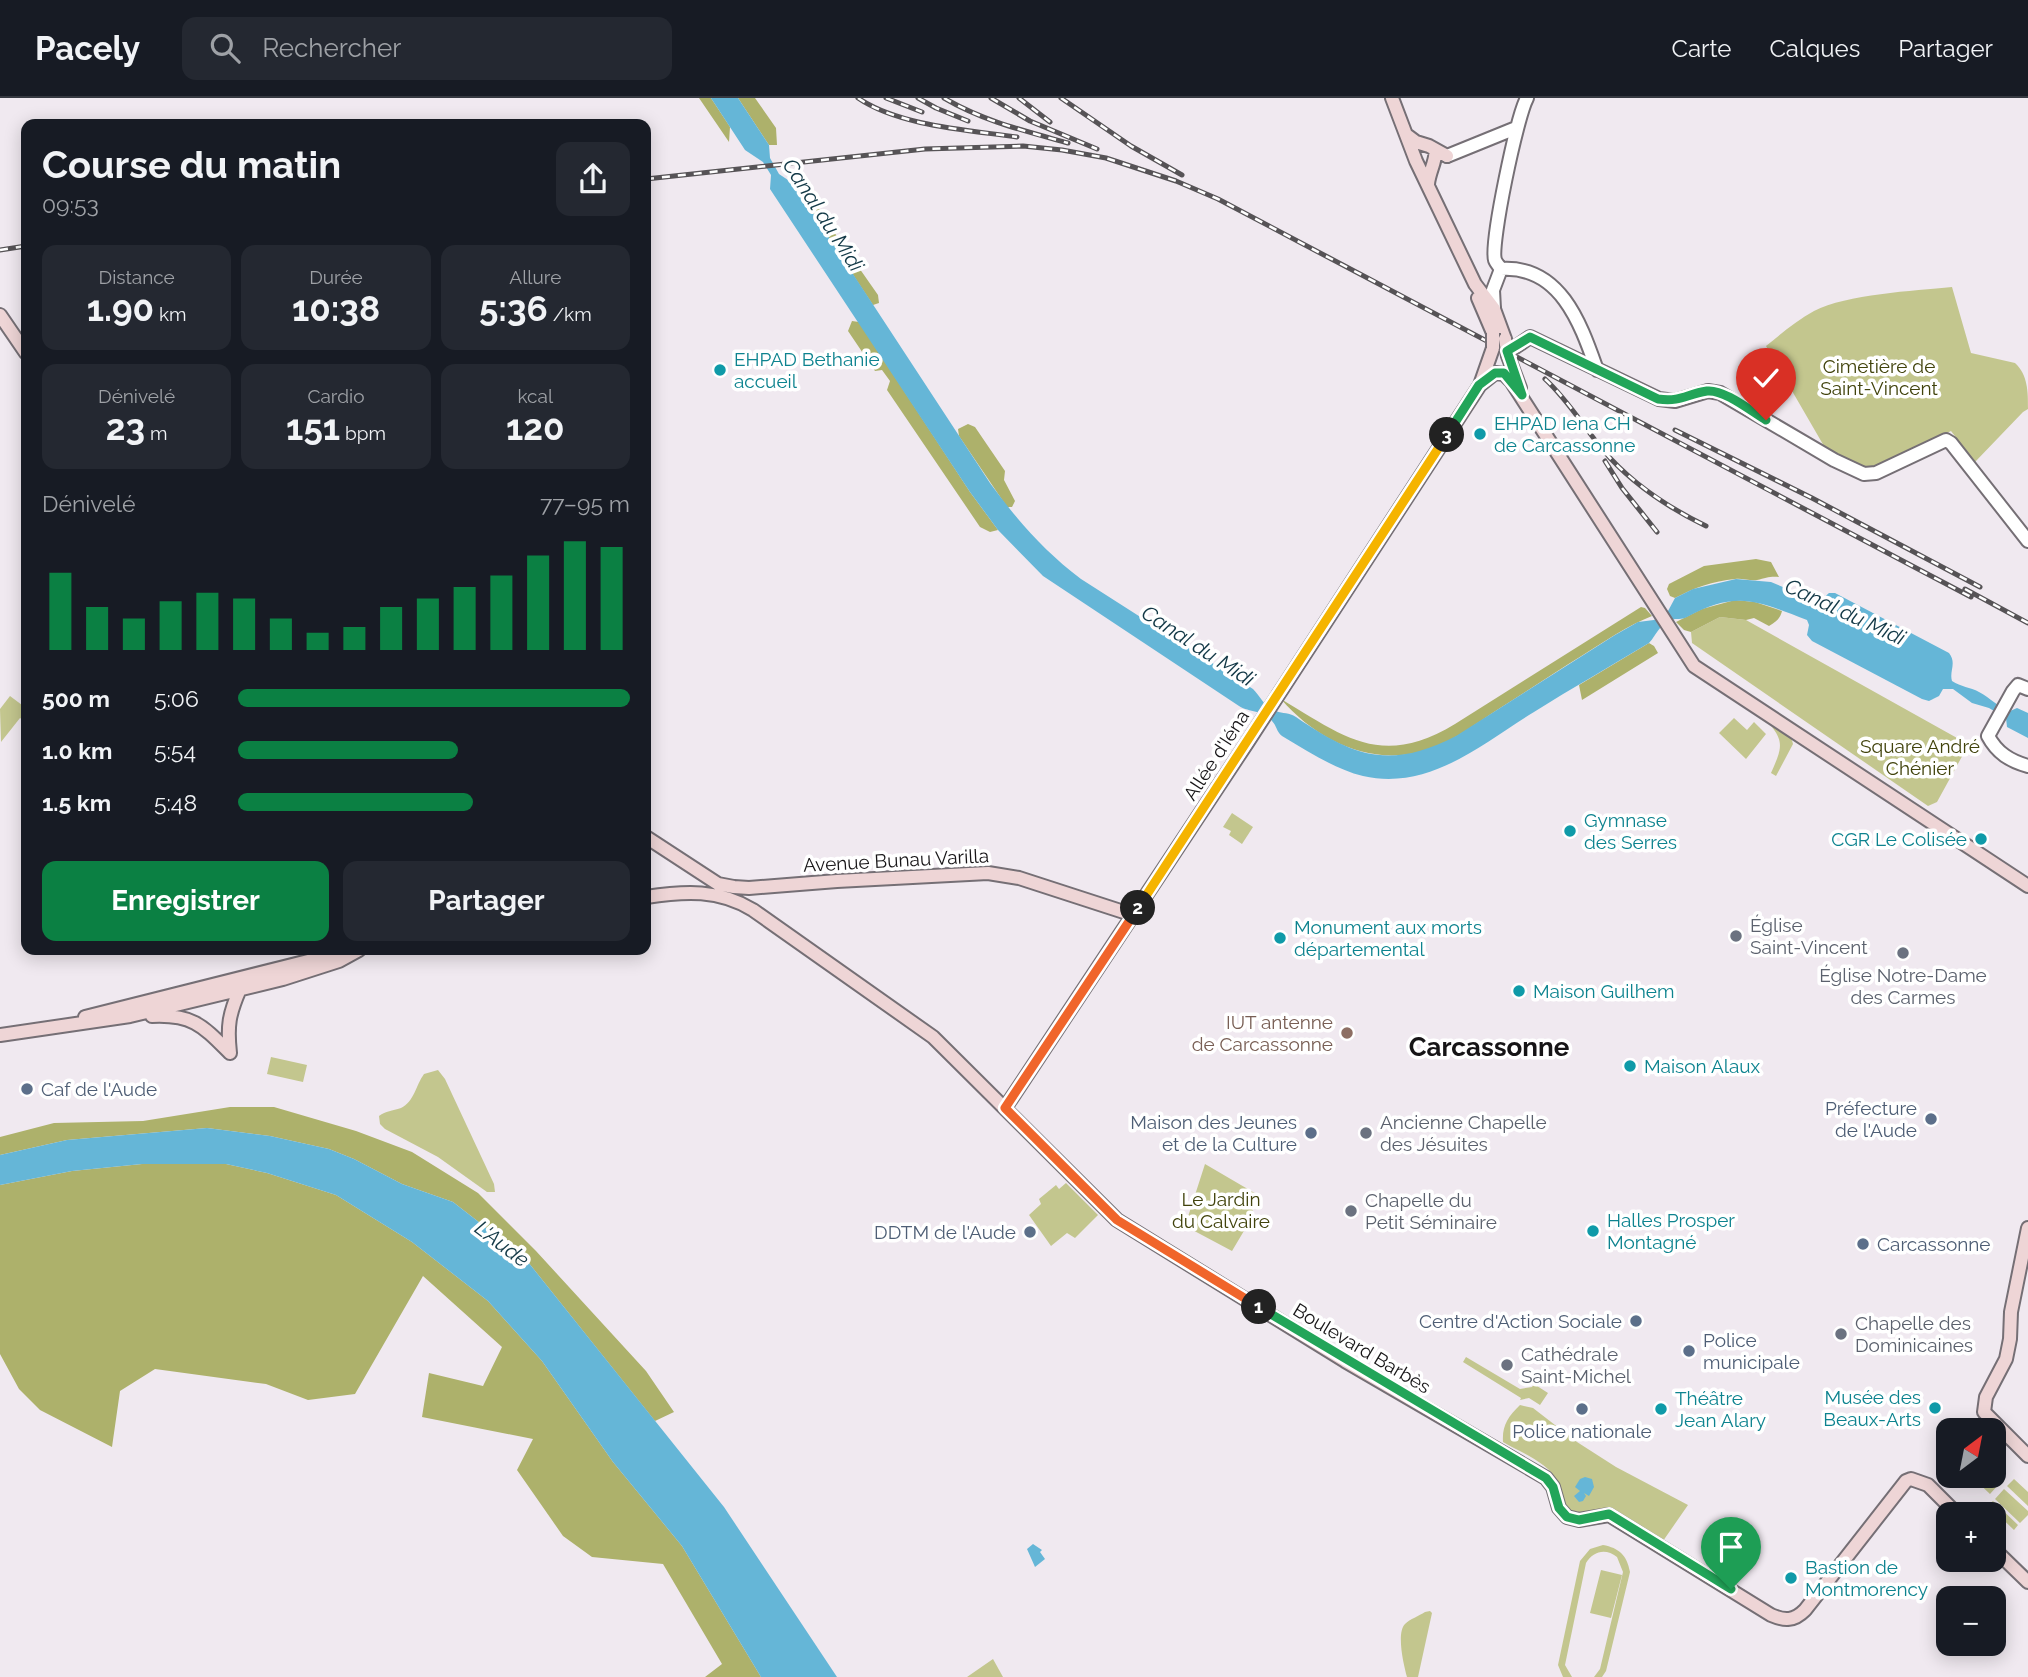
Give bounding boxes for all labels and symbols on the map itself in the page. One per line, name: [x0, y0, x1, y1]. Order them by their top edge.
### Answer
water label: Canal du Midi: [778, 154, 870, 276]
place label: EHPAD Bethanie accueil: [734, 348, 880, 392]
pin: [1736, 348, 1796, 420]
park label: Cimetière de Saint-Vincent: [1820, 355, 1938, 399]
marker: EHPAD Bethanie accueil: [712, 362, 728, 378]
place label: EHPAD Iena CH de Carcassonne: [1494, 412, 1635, 456]
pin: 3: [1430, 418, 1464, 452]
marker: EHPAD Iena CH de Carcassonne: [1472, 426, 1488, 442]
water label: Canal du Midi: [1781, 573, 1910, 651]
water label: Canal du Midi: [1137, 600, 1260, 692]
street label: Allée d'Iéna: [1179, 706, 1253, 804]
park label: Square André Chénier: [1860, 735, 1980, 779]
place label: Gymnase des Serres: [1584, 809, 1677, 853]
marker: Gymnase des Serres: [1562, 823, 1578, 839]
place label: CGR Le Colisée: [1831, 828, 1967, 850]
marker: CGR Le Colisée: [1973, 831, 1989, 847]
street label: Avenue Bunau Varilla: [802, 844, 990, 876]
pin: 2: [1120, 890, 1156, 926]
place label: Église Saint-Vincent: [1750, 914, 1868, 958]
place label: Monument aux morts départemental: [1294, 916, 1482, 960]
marker: Église Saint-Vincent: [1728, 928, 1744, 944]
marker: Monument aux morts départemental: [1272, 930, 1288, 946]
marker: Église Notre-Dame des Carmes: [1895, 945, 1911, 961]
place label: Église Notre-Dame des Carmes: [1819, 964, 1987, 1008]
place label: Maison Guilhem: [1533, 980, 1674, 1002]
marker: Maison Guilhem: [1511, 983, 1527, 999]
place label: IUT antenne de Carcassonne: [1192, 1011, 1333, 1055]
marker: IUT antenne de Carcassonne: [1339, 1025, 1355, 1041]
district label: Carcassonne: [1409, 1032, 1570, 1062]
place label: Maison Alaux: [1644, 1055, 1761, 1077]
marker: Maison Alaux: [1622, 1058, 1638, 1074]
place label: Caf de l'Aude: [41, 1078, 157, 1100]
marker: Caf de l'Aude: [19, 1081, 35, 1097]
place label: Préfecture de l'Aude: [1825, 1097, 1917, 1141]
place label: Maison des Jeunes et de la Culture: [1130, 1111, 1297, 1155]
place label: Ancienne Chapelle des Jésuites: [1380, 1111, 1547, 1155]
marker: Préfecture de l'Aude: [1923, 1111, 1939, 1127]
marker: Maison des Jeunes et de la Culture: [1303, 1125, 1319, 1141]
marker: Ancienne Chapelle des Jésuites: [1358, 1125, 1374, 1141]
park label: Le Jardin du Calvaire: [1172, 1188, 1270, 1232]
place label: Chapelle du Petit Séminaire: [1365, 1189, 1497, 1233]
marker: Chapelle du Petit Séminaire: [1343, 1203, 1359, 1219]
place label: Halles Prosper Montagné: [1607, 1209, 1735, 1253]
water label: L'Aude: [470, 1215, 534, 1272]
place label: DDTM de l'Aude: [874, 1221, 1016, 1243]
marker: Halles Prosper Montagné: [1585, 1223, 1601, 1239]
marker: DDTM de l'Aude: [1022, 1224, 1038, 1240]
place label: Carcassonne: [1877, 1233, 1991, 1255]
marker: Carcassonne: [1855, 1236, 1871, 1252]
pin: 1: [1242, 1290, 1276, 1324]
street label: Boulevard Barbès: [1289, 1298, 1435, 1398]
place label: Centre d'Action Sociale: [1419, 1310, 1622, 1332]
place label: Chapelle des Dominicaines: [1855, 1312, 1973, 1356]
marker: Centre d'Action Sociale: [1628, 1313, 1644, 1329]
marker: Chapelle des Dominicaines: [1833, 1326, 1849, 1342]
place label: Police municipale: [1703, 1329, 1800, 1373]
place label: Cathédrale Saint-Michel: [1521, 1343, 1632, 1387]
marker: Police municipale: [1681, 1343, 1697, 1359]
marker: Cathédrale Saint-Michel: [1499, 1357, 1515, 1373]
place label: Musée des Beaux-Arts: [1823, 1386, 1921, 1430]
place label: Théâtre Jean Alary: [1675, 1387, 1766, 1431]
marker: Musée des Beaux-Arts: [1927, 1400, 1943, 1416]
marker: Police nationale: [1574, 1401, 1590, 1417]
marker: Théâtre Jean Alary: [1653, 1401, 1669, 1417]
north arrow: [1936, 1418, 2006, 1488]
place label: Police nationale: [1512, 1420, 1652, 1442]
pin: [1701, 1517, 1761, 1589]
place label: Bastion de Montmorency: [1805, 1556, 1928, 1600]
marker: Bastion de Montmorency: [1783, 1570, 1799, 1586]

